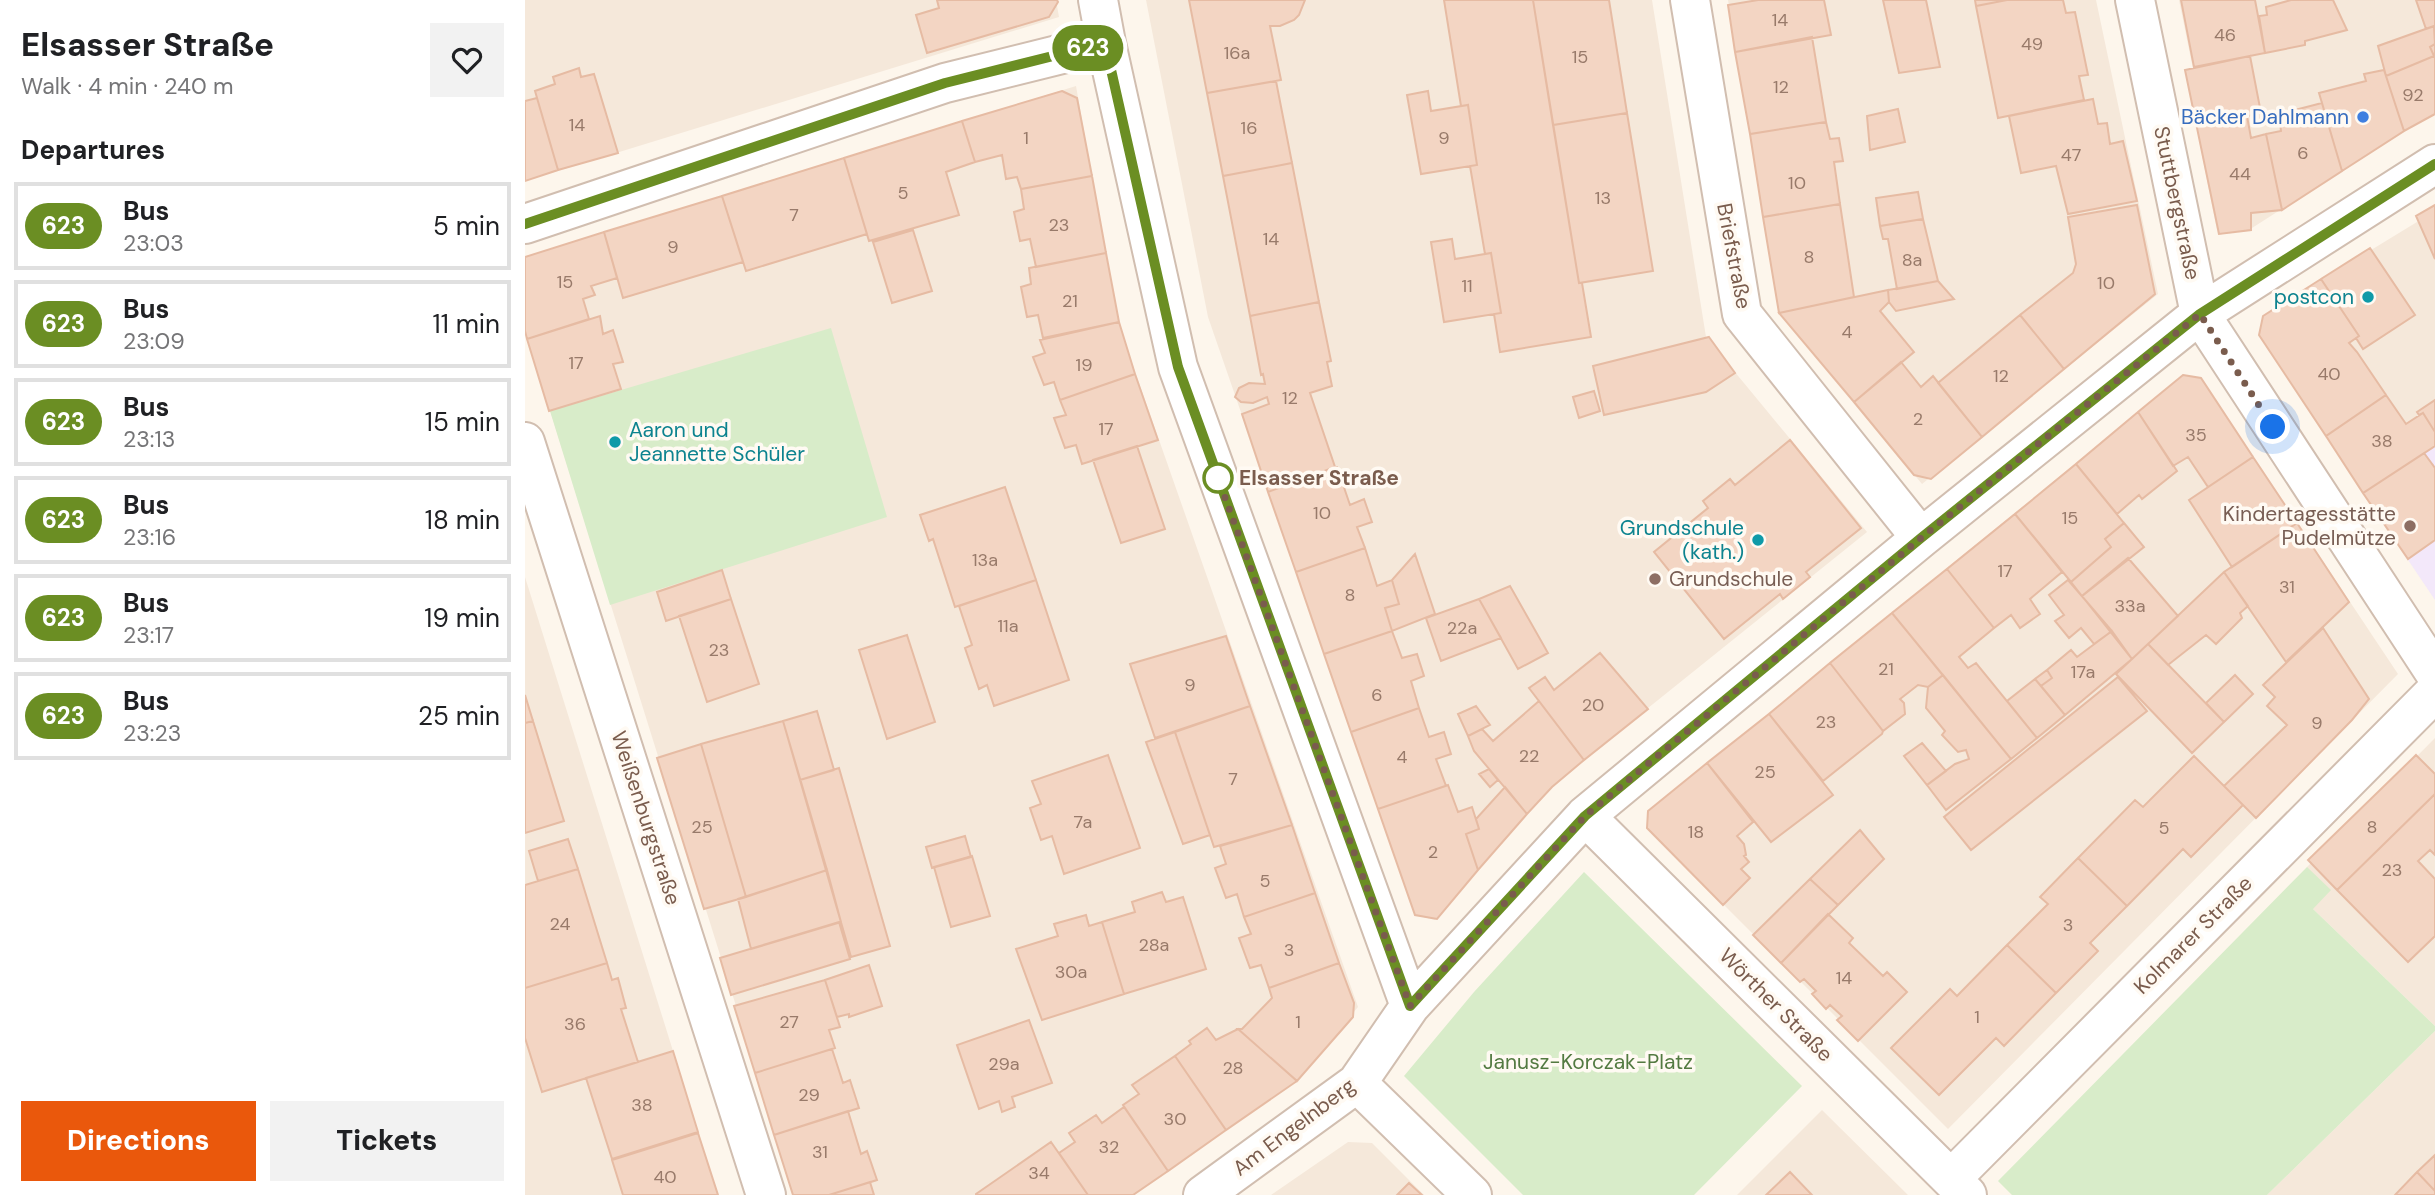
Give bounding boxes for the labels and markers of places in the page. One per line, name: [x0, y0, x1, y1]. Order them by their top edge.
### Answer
place label: Bäcker Dahlmann: [2181, 103, 2349, 131]
marker: Bäcker Dahlmann: [2355, 109, 2371, 125]
place label: postcon: [2274, 283, 2354, 311]
marker: postcon: [2360, 289, 2376, 305]
place label: Aaron und Jeannette Schüler: [629, 416, 805, 468]
marker: Aaron und Jeannette Schüler: [607, 434, 623, 450]
marker: Elsasser Straße: [1203, 463, 1233, 493]
place label: Elsasser Straße: [1239, 464, 1399, 492]
place label: Kindertagesstätte Pudelmütze: [2223, 500, 2396, 552]
place label: Grundschule (kath.): [1620, 514, 1744, 566]
marker: Kindertagesstätte Pudelmütze: [2402, 518, 2418, 534]
marker: Grundschule (kath.): [1750, 532, 1766, 548]
place label: Grundschule: [1669, 565, 1793, 593]
marker: Grundschule: [1647, 571, 1663, 587]

